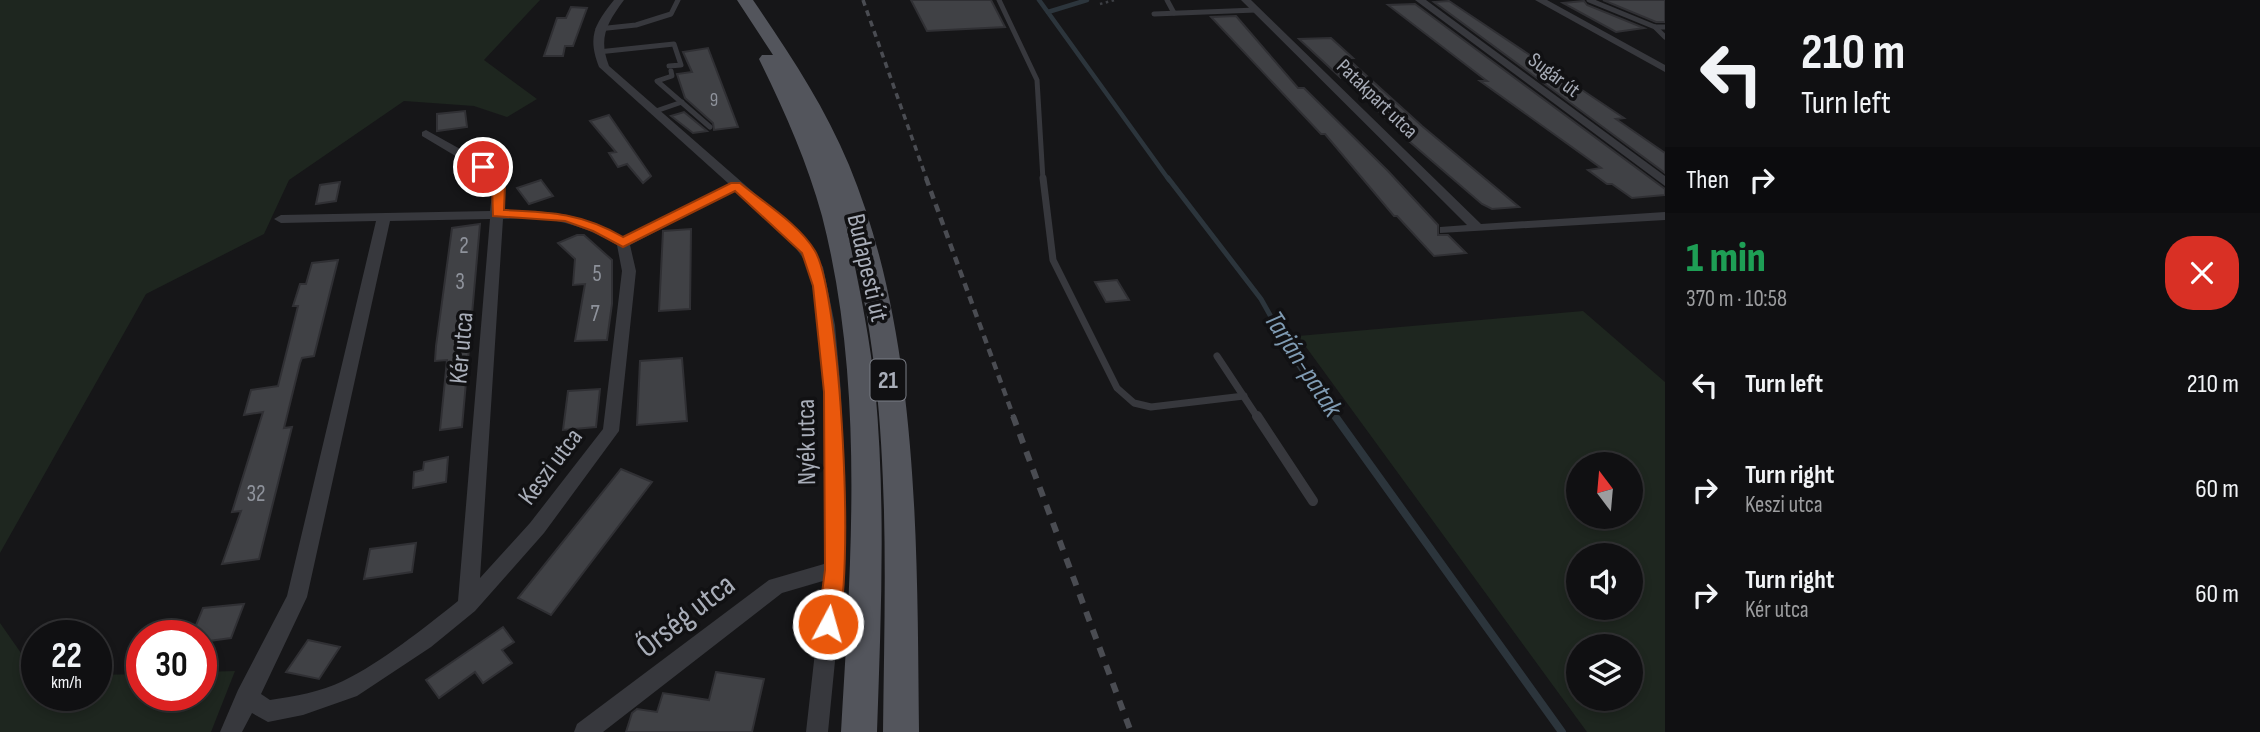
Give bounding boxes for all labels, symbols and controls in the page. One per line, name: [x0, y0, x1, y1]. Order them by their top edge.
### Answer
text: 210 m: [1801, 24, 1905, 83]
icon: left: [1686, 28, 1777, 119]
street label: Sugár út: [1523, 47, 1585, 103]
street label: Patakpart utca: [1331, 54, 1423, 144]
text: Turn left: [1801, 84, 1891, 123]
house number: 9: [710, 89, 718, 112]
pin: [453, 137, 513, 197]
icon: arrive: [464, 148, 502, 186]
icon: right: [1743, 161, 1781, 199]
text: Then: [1686, 165, 1729, 196]
street label: Budapesti út: [840, 211, 894, 325]
house number: 2: [459, 232, 469, 260]
text: 1 min: [1686, 233, 1766, 284]
button: close: [2165, 236, 2239, 310]
house number: 5: [592, 260, 602, 288]
house number: 3: [455, 268, 465, 296]
text: 370 m · 10:58: [1686, 285, 1787, 313]
house number: 7: [590, 300, 600, 328]
water label: Tarján-patak: [1257, 305, 1350, 424]
street label: Kér utca: [443, 311, 481, 385]
road number: 21: [870, 360, 906, 400]
icon: left: [1686, 366, 1724, 404]
text: Turn left: [1745, 369, 1823, 400]
text: 210 m: [2187, 369, 2239, 400]
street label: Nyék utca: [791, 399, 823, 485]
street label: Keszi utca: [512, 423, 590, 511]
north arrow: [1566, 452, 1643, 528]
map controls: [1566, 452, 1643, 711]
text: Turn right: [1745, 460, 1834, 491]
icon: right: [1686, 471, 1724, 509]
text: 60 m: [2195, 474, 2239, 505]
house number: 32: [246, 480, 266, 508]
text: Keszi utca: [1745, 491, 1823, 519]
button: sound: [1566, 543, 1643, 620]
street label: Őrség utca: [629, 565, 743, 667]
text: Turn right: [1745, 565, 1834, 596]
icon: right: [1686, 576, 1724, 614]
text: 60 m: [2195, 579, 2239, 610]
position arrow: [791, 587, 865, 661]
text: Kér utca: [1745, 596, 1809, 624]
speed limit sign: 30: [126, 620, 217, 711]
button: layers: [1566, 634, 1643, 711]
text: 22: [51, 635, 82, 678]
text: km/h: [51, 672, 82, 693]

